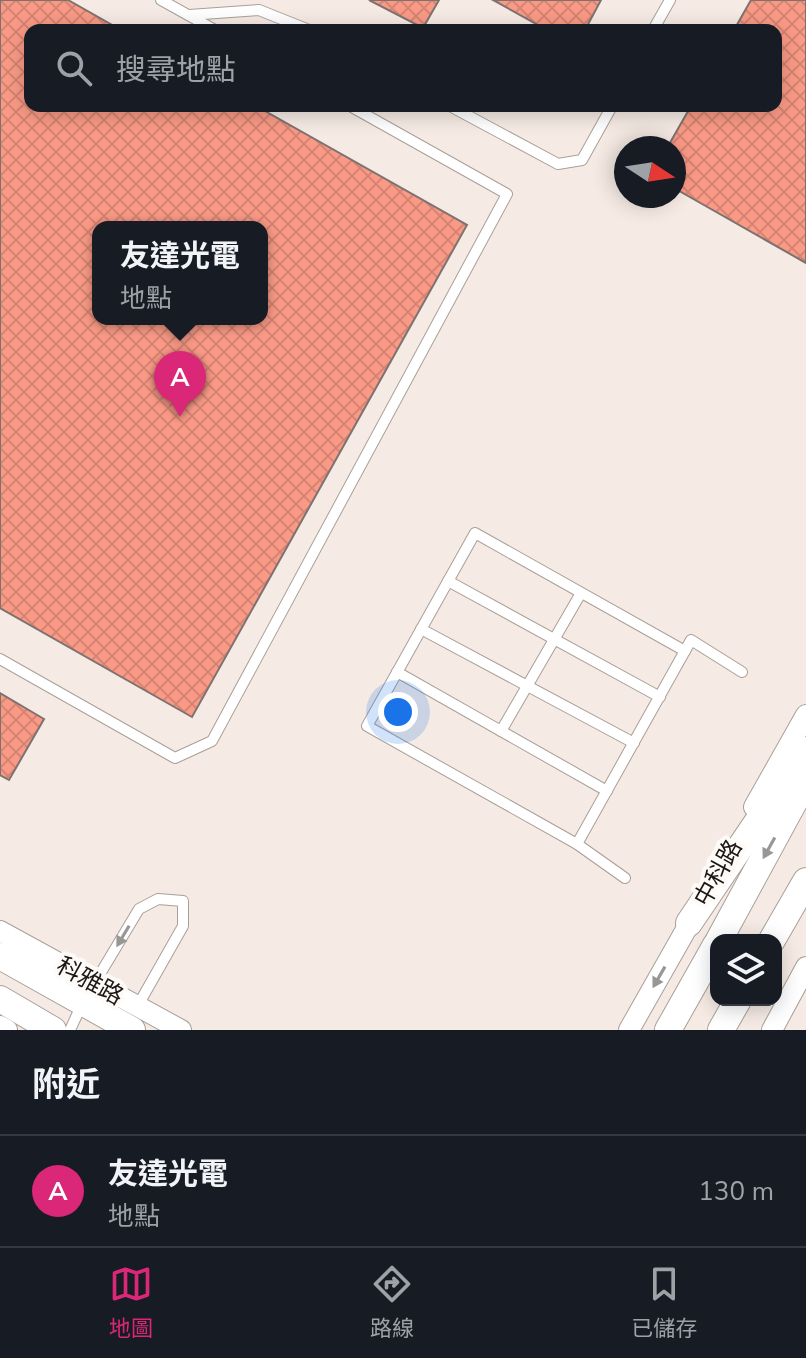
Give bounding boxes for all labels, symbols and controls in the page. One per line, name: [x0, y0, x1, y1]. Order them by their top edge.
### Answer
search box: [24, 24, 782, 112]
icon: search: [52, 46, 96, 90]
text: 搜尋地點: [116, 50, 236, 91]
north arrow: [614, 136, 686, 208]
popup: [92, 221, 268, 325]
text: 友達光電: [120, 236, 240, 277]
text: 地點: [120, 281, 172, 316]
pin: A: [154, 351, 206, 417]
your location: [378, 692, 418, 732]
street label: 中科路: [687, 834, 749, 912]
one-way arrow: [762, 837, 775, 860]
one-way arrow: [116, 925, 130, 947]
map controls: [710, 934, 782, 1006]
button: layers: [710, 934, 782, 1006]
street label: 科雅路: [51, 950, 129, 1012]
one-way arrow: [652, 965, 666, 988]
text: 附近: [32, 1062, 100, 1108]
text: 友達光電: [108, 1154, 228, 1195]
text: A: [48, 1174, 68, 1209]
text: 130 m: [698, 1174, 774, 1209]
text: 地點: [108, 1199, 160, 1234]
tab: 地圖: [109, 1262, 153, 1344]
tab: 路線: [370, 1262, 414, 1344]
tab: 已儲存: [631, 1262, 697, 1344]

